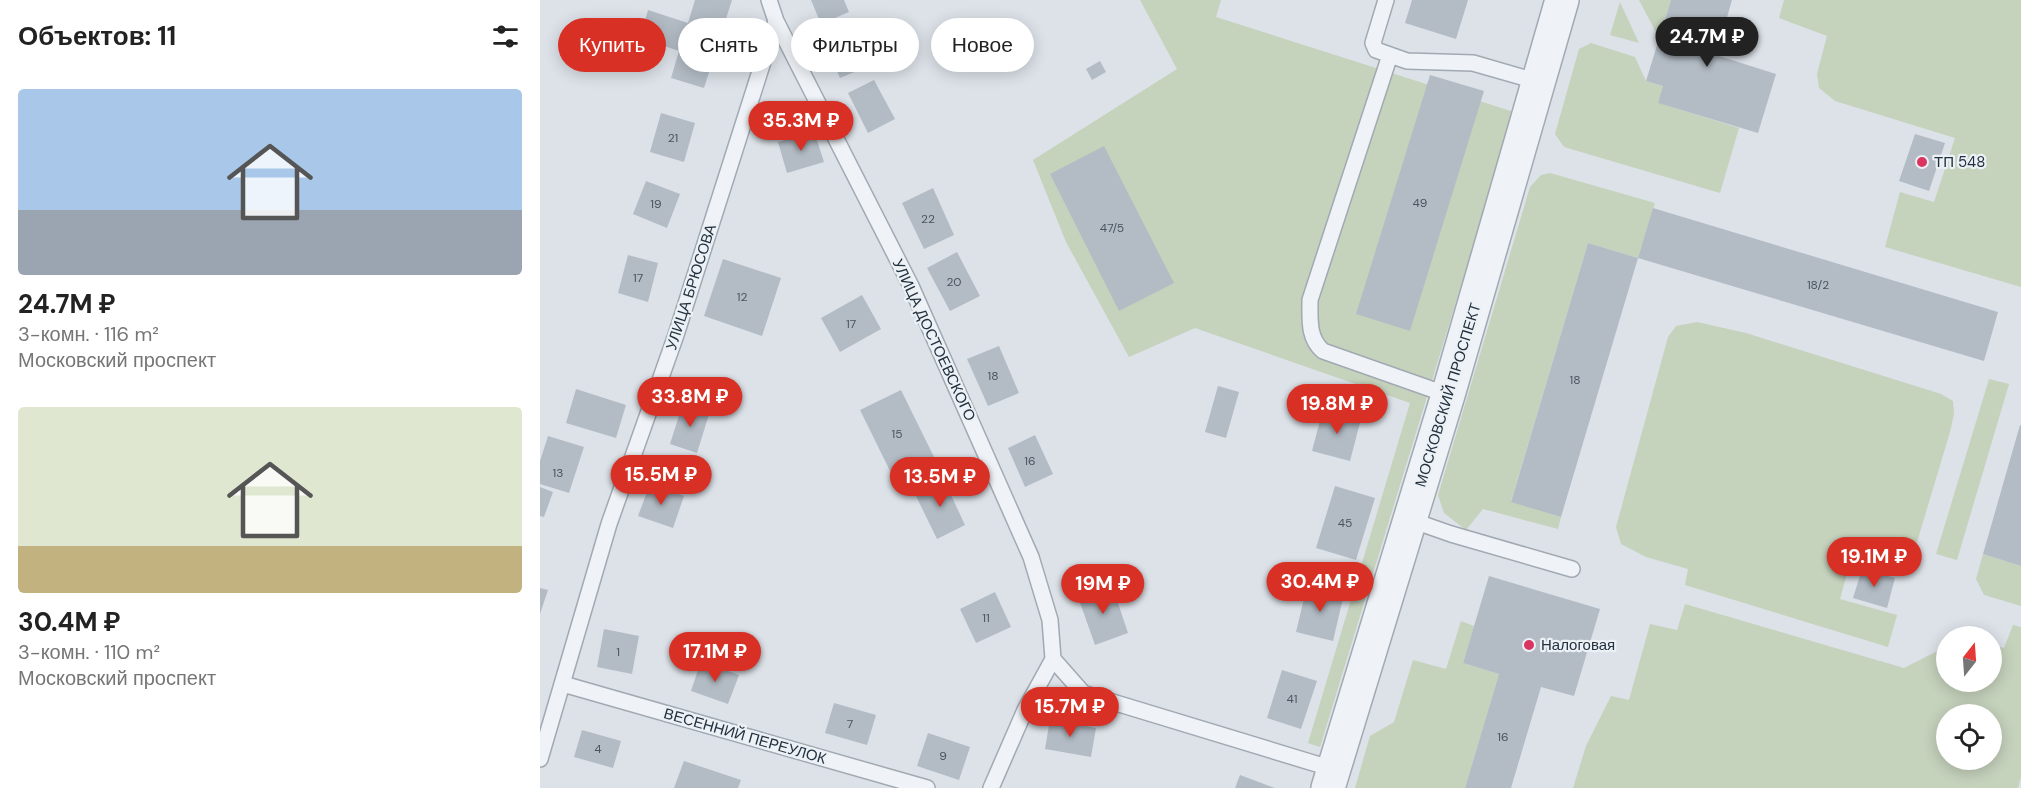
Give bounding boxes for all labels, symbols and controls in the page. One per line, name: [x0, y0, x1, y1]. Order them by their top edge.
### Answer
pin: 24.7M ₽: [1652, 17, 1762, 68]
chip: Купить: [558, 18, 666, 72]
chip: Снять: [678, 18, 779, 72]
chip: Фильтры: [791, 18, 919, 72]
chip: Новое: [931, 18, 1034, 72]
text: Объектов: 11: [18, 19, 176, 53]
icon: filters: [489, 20, 522, 53]
text: 24.7M ₽: [1669, 23, 1745, 49]
pin: 35.3M ₽: [746, 101, 856, 152]
text: 35.3M ₽: [762, 107, 840, 133]
icon: home: [216, 128, 324, 236]
house number: 21: [668, 130, 678, 146]
place label: ТП 548: [1934, 152, 1985, 172]
marker: ТП 548: [1915, 155, 1929, 169]
house number: 49: [1413, 195, 1427, 211]
house number: 19: [650, 196, 662, 212]
house number: 22: [921, 211, 935, 227]
house number: 47/5: [1100, 220, 1124, 236]
street label: УЛИЦА БРЮСОВА: [661, 221, 721, 353]
street label: УЛИЦА ДОСТОЕВСКОГО: [888, 256, 980, 424]
house number: 17: [633, 270, 643, 286]
house number: 20: [946, 274, 962, 290]
house number: 18/2: [1807, 277, 1829, 293]
text: 24.7M ₽: [18, 287, 116, 321]
house number: 12: [737, 289, 747, 305]
street label: МОСКОВСКИЙ ПРОСПЕКТ: [1410, 301, 1486, 489]
house number: 17: [846, 316, 856, 332]
text: 3-комн. · 116 m²: [18, 321, 159, 347]
text: Московский проспект: [18, 347, 216, 373]
house number: 18: [987, 368, 999, 384]
house number: 18: [1569, 372, 1581, 388]
pin: 33.8M ₽: [635, 377, 745, 428]
text: 33.8M ₽: [651, 383, 729, 409]
pin: 19.8M ₽: [1282, 384, 1392, 435]
text: 19.8M ₽: [1301, 390, 1373, 416]
house number: 15: [891, 426, 903, 442]
icon: home: [216, 446, 324, 554]
house number: 16: [1024, 453, 1036, 469]
pin: 15.5M ₽: [606, 455, 716, 506]
pin: 13.5M ₽: [885, 457, 995, 508]
text: 15.5M ₽: [625, 461, 697, 487]
text: 13.5M ₽: [904, 463, 976, 489]
house number: 13: [553, 465, 563, 481]
house number: 45: [1338, 515, 1352, 531]
pin: 19.1M ₽: [1819, 537, 1929, 588]
text: 19.1M ₽: [1841, 543, 1907, 569]
pin: 30.4M ₽: [1265, 562, 1375, 613]
pin: 19M ₽: [1061, 564, 1145, 615]
text: 30.4M ₽: [1281, 568, 1359, 594]
text: 19M ₽: [1075, 570, 1131, 596]
text: 30.4M ₽: [18, 605, 121, 639]
house number: 11: [982, 610, 990, 626]
north arrow: [1936, 626, 2002, 692]
map controls: [1936, 626, 2002, 770]
pin: 17.1M ₽: [660, 632, 770, 683]
place label: Налоговая: [1541, 635, 1615, 655]
text: 17.1M ₽: [683, 638, 747, 664]
marker: Налоговая: [1522, 638, 1536, 652]
text: 3-комн. · 110 m²: [18, 639, 160, 665]
house number: 1: [616, 644, 620, 660]
text: Московский проспект: [18, 665, 216, 691]
pin: 15.7M ₽: [1015, 687, 1125, 738]
house number: 41: [1286, 691, 1298, 707]
text: 15.7M ₽: [1035, 693, 1105, 719]
street label: ВЕСЕННИЙ ПЕРЕУЛОК: [661, 703, 829, 769]
button: locate: [1936, 704, 2002, 770]
house number: 7: [847, 716, 853, 732]
house number: 16: [1497, 729, 1509, 745]
house number: 4: [594, 741, 602, 757]
house number: 9: [939, 748, 947, 764]

